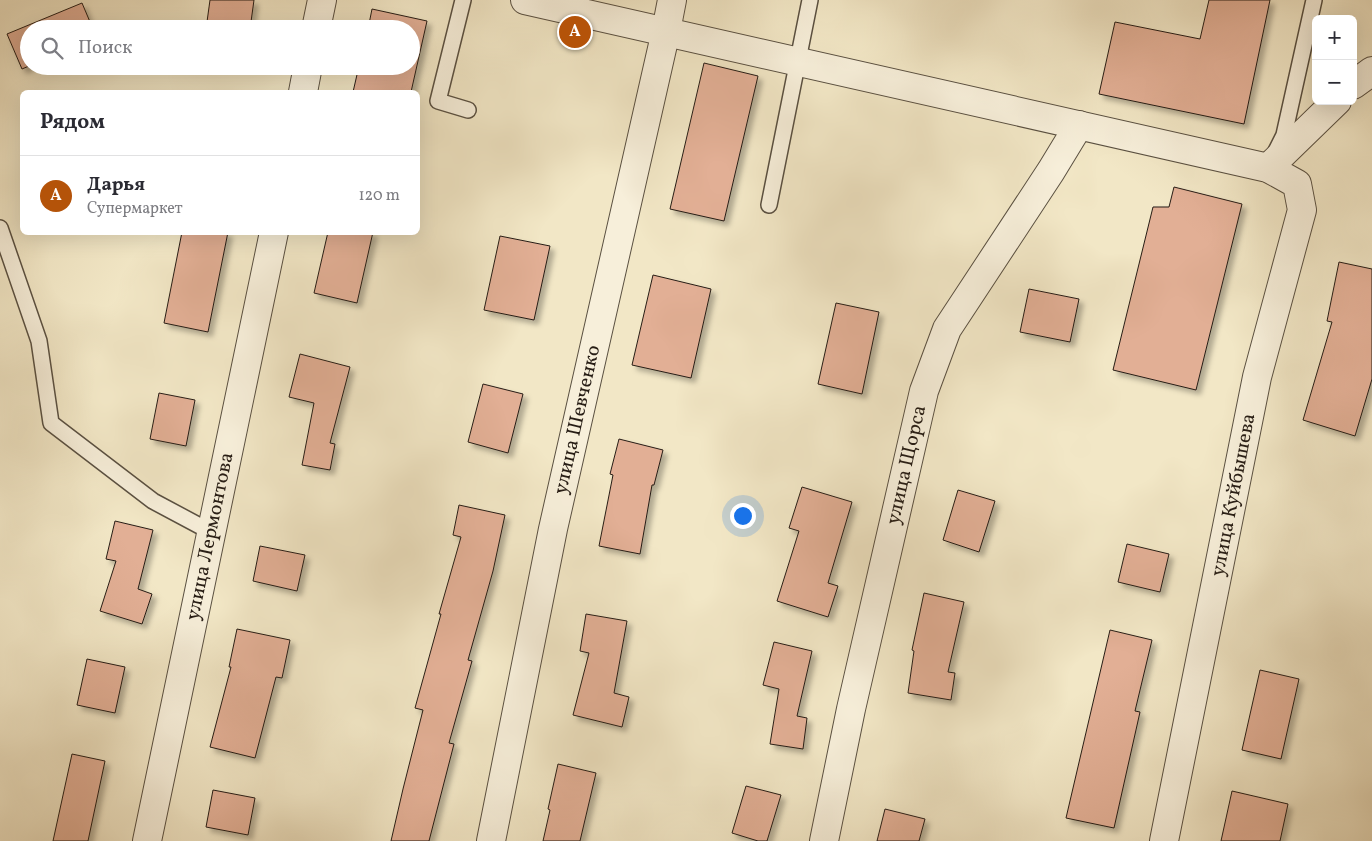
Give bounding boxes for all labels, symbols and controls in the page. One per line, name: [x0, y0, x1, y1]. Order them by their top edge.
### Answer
pin: A: [559, 13, 591, 51]
map controls: [1312, 15, 1357, 105]
button: +: [1312, 15, 1357, 60]
search box: [20, 20, 420, 75]
icon: search: [38, 34, 66, 62]
text: Поиск: [78, 35, 132, 61]
button: −: [1312, 60, 1357, 105]
text: Рядом: [40, 108, 105, 137]
text: Дарья: [87, 172, 145, 198]
text: A: [50, 185, 62, 207]
text: 120 m: [358, 185, 400, 207]
text: Супермаркет: [87, 198, 183, 220]
street label: улица Шевченко: [547, 342, 608, 497]
street label: улица Щорса: [880, 403, 934, 528]
street label: улица Куйбышева: [1204, 411, 1264, 579]
street label: улица Лермонтова: [179, 450, 242, 623]
your location: [730, 503, 756, 529]

